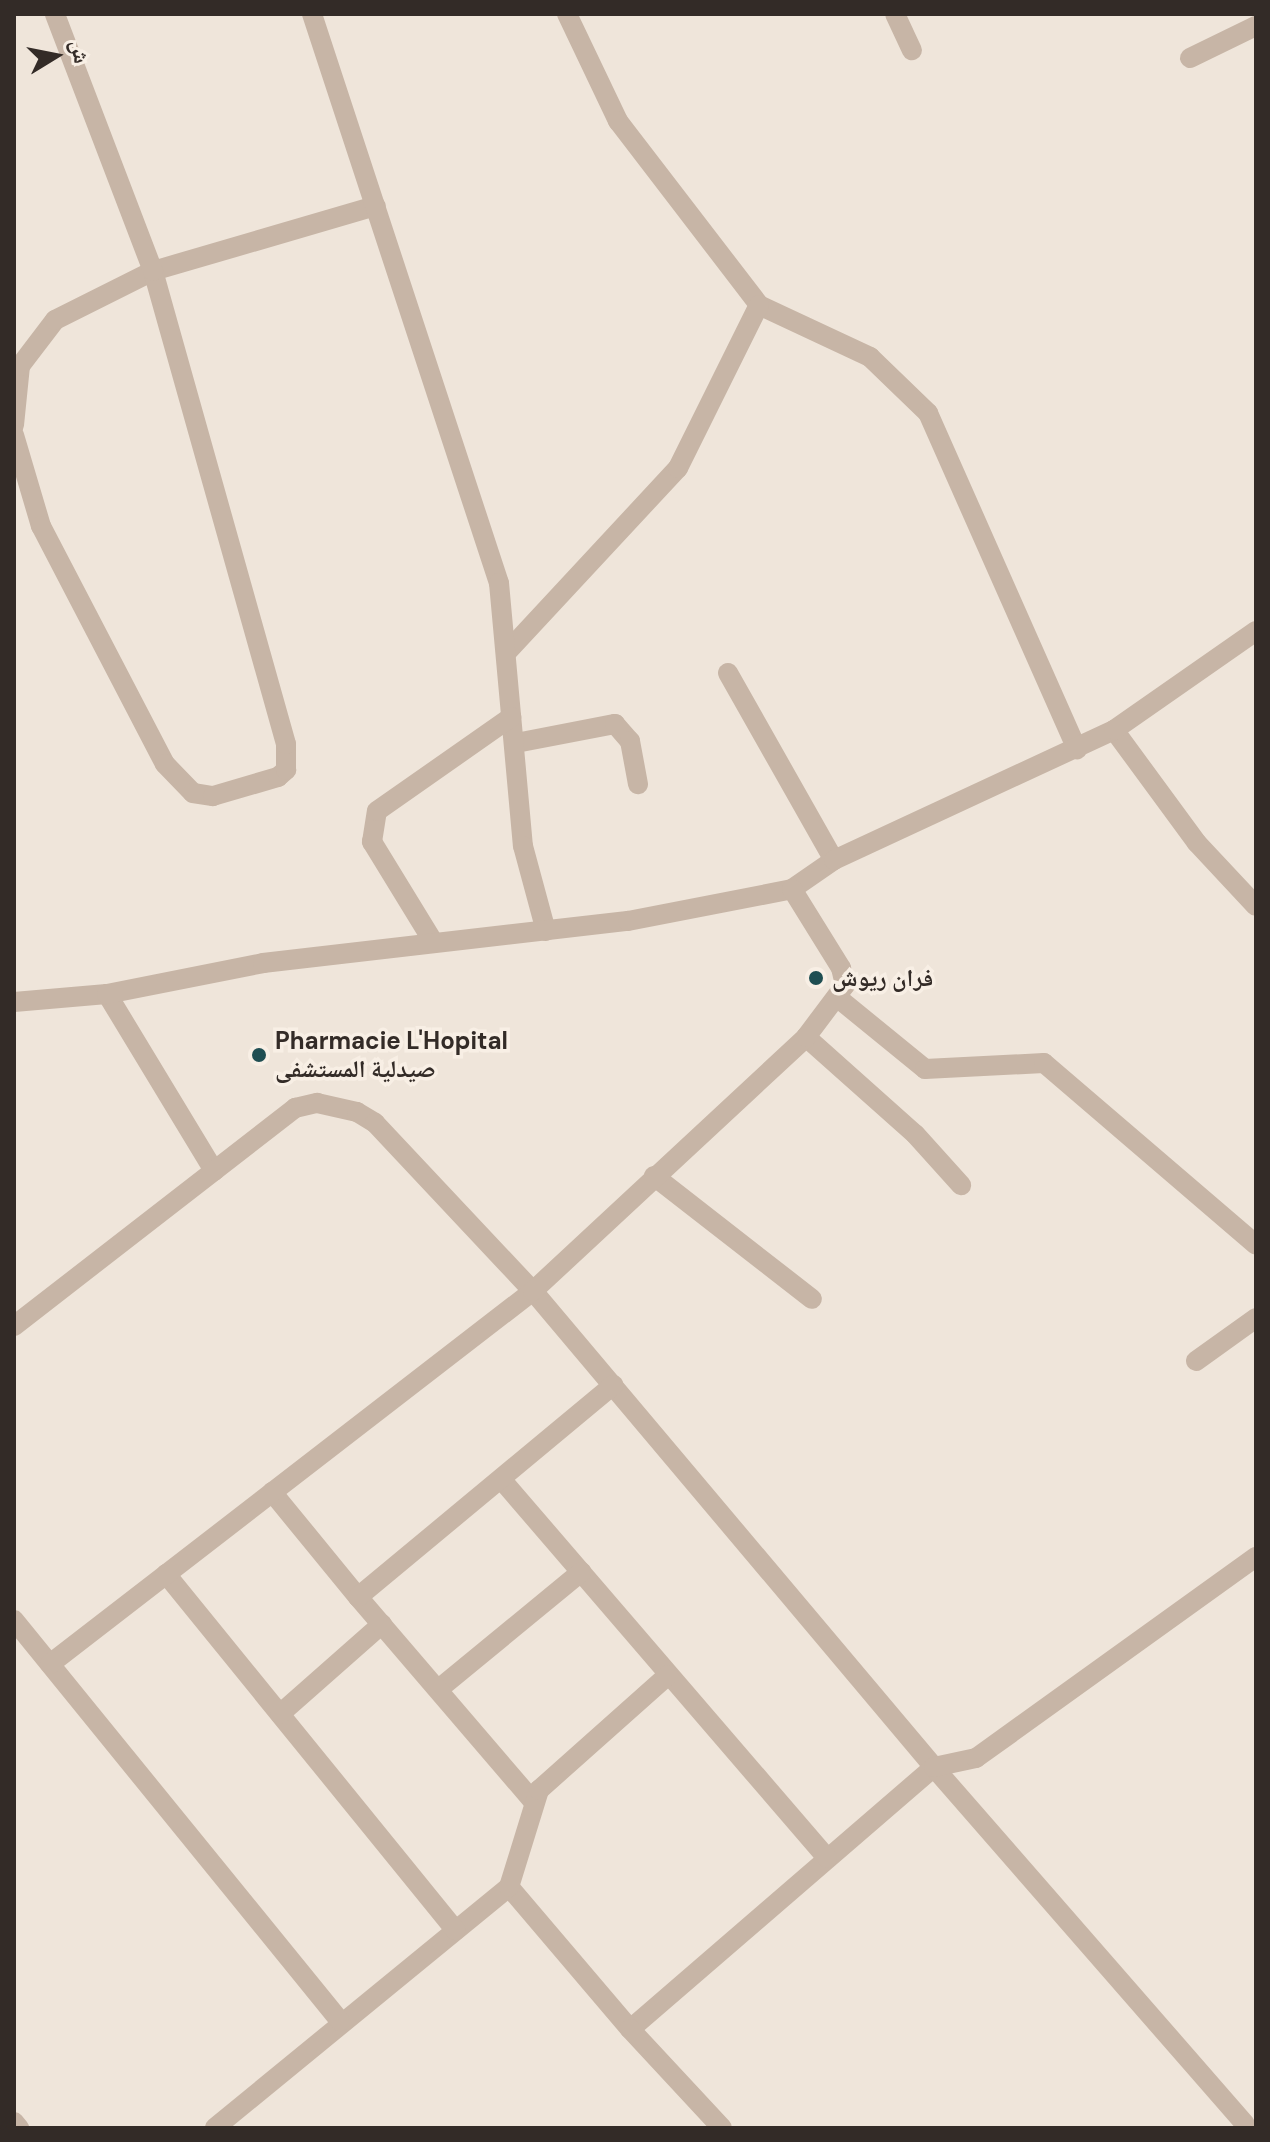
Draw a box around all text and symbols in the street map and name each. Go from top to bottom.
north arrow [16,16,96,96]
text: ش [64,38,96,66]
place label: فران ريوش [832,964,933,992]
marker: فران ريوش [807,969,825,987]
place label: Pharmacie L'Hopital صيدلية المستشفى [275,1027,508,1083]
marker: Pharmacie L'Hopital صيدلية المستشفى [250,1046,268,1064]

